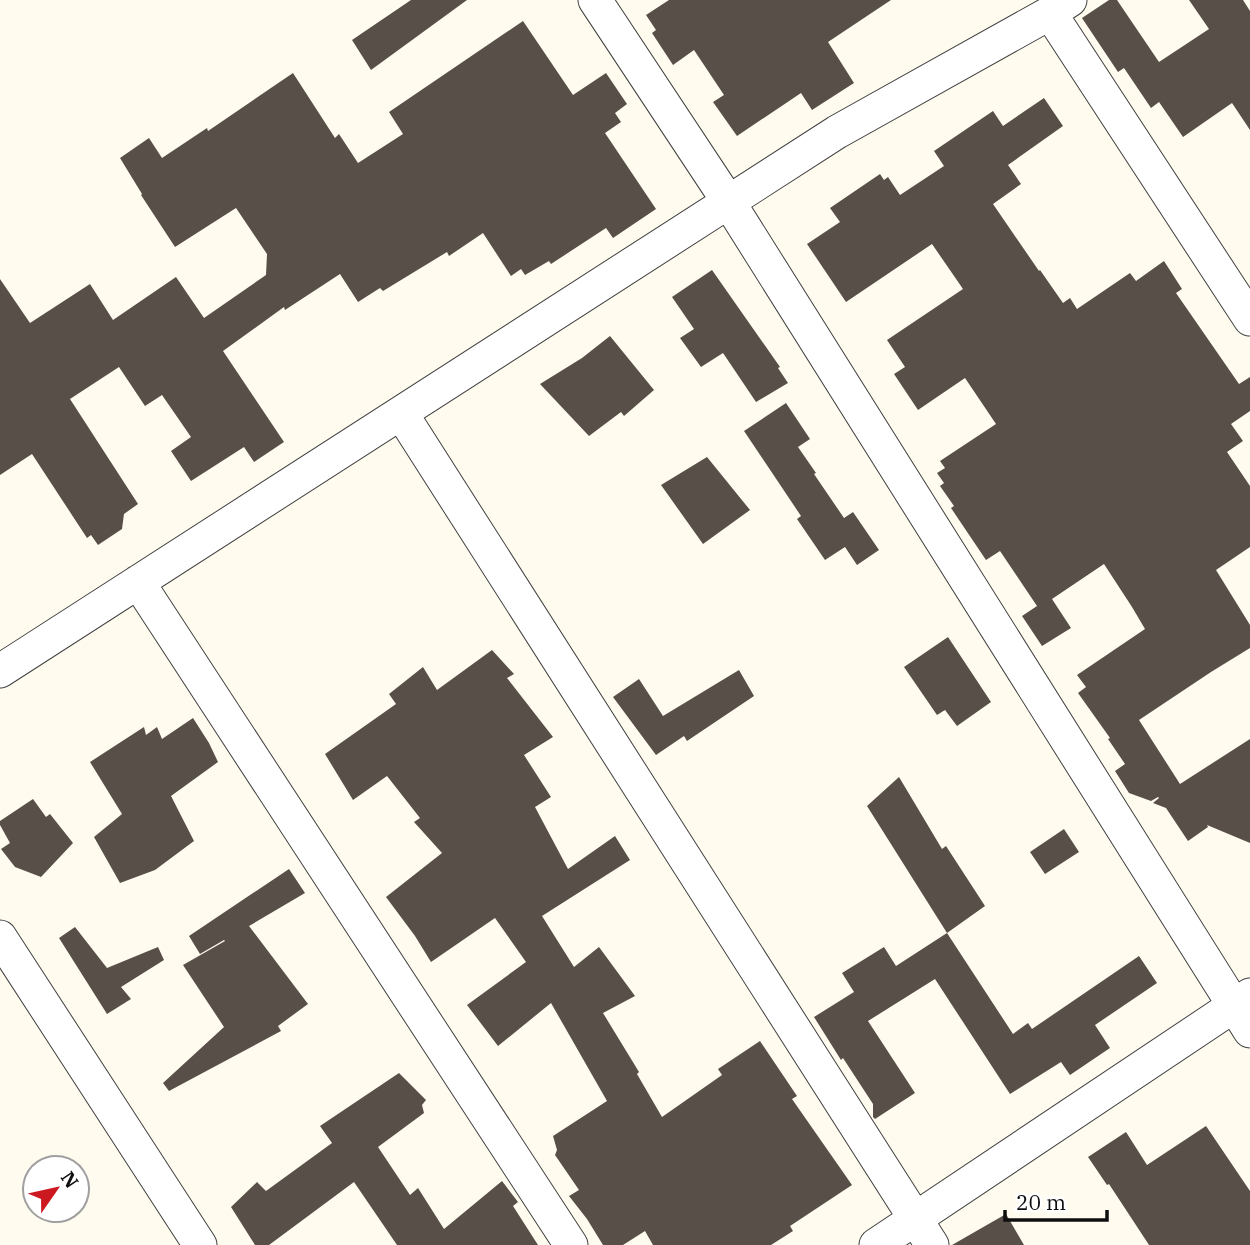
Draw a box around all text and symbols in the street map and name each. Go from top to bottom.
north arrow [21,1154,91,1224]
text: N [56,1167,84,1192]
scale bar [1005,1178,1106,1222]
text: 20 m [1016,1188,1066,1216]

